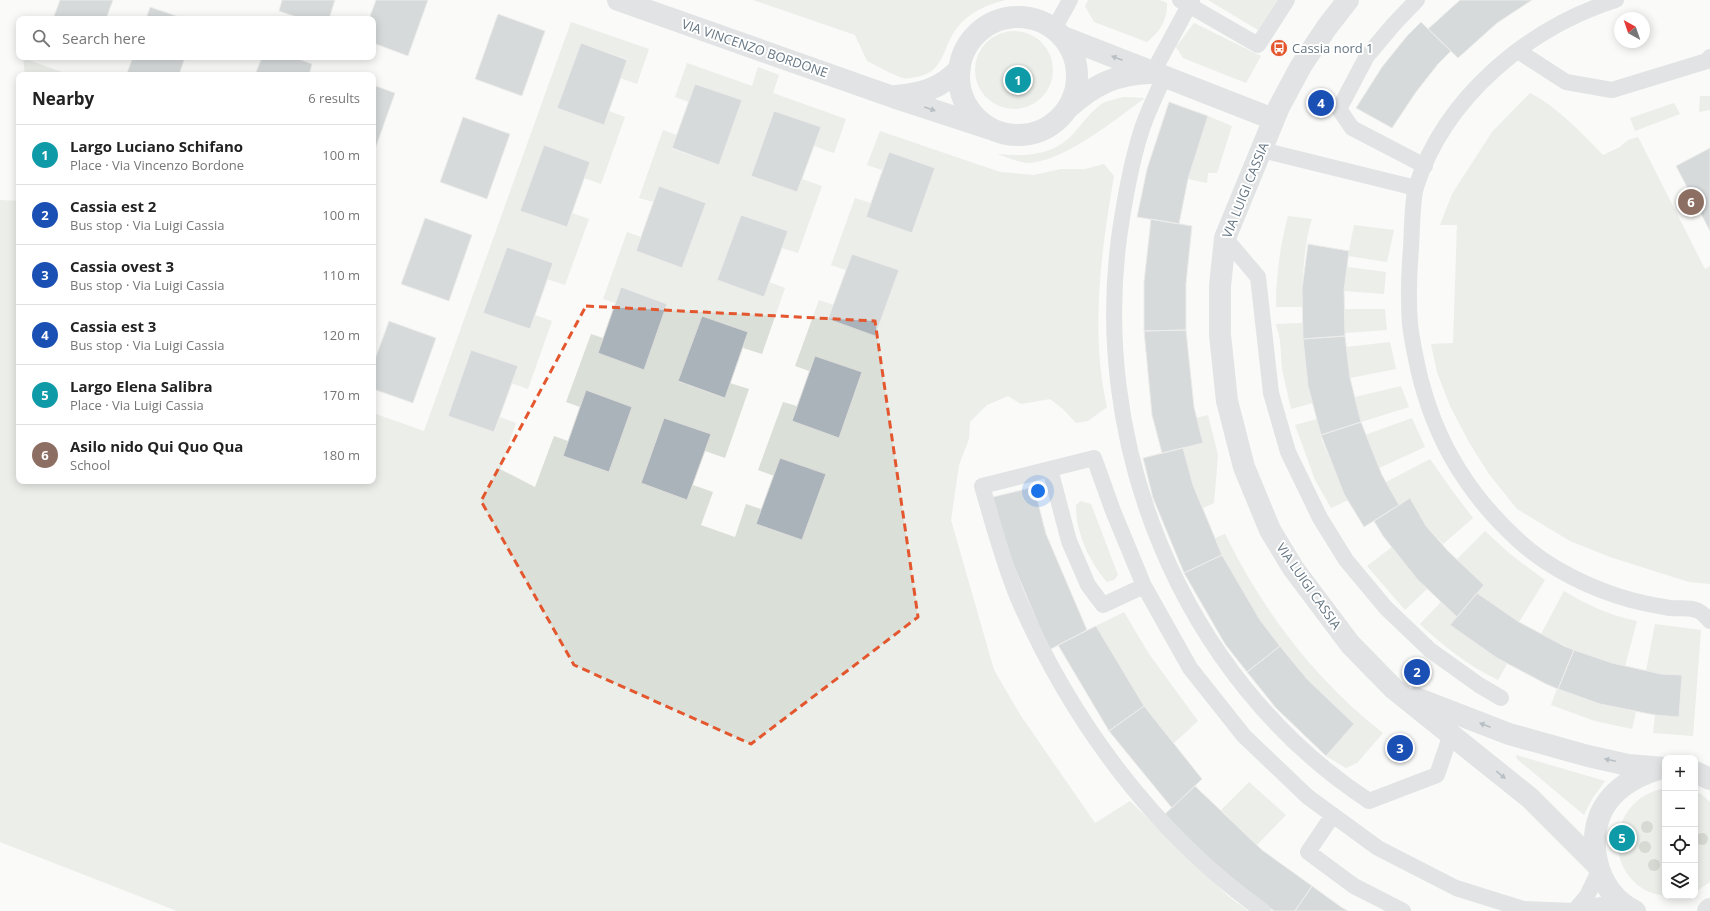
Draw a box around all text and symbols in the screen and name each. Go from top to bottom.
north arrow [1614,12,1650,48]
street label: VIA VINCENZO BORDONE [680,15,830,81]
search box [16,16,376,60]
icon: search [30,27,52,49]
text: Search here [62,28,146,48]
bus stop icon: Cassia nord 1 [1269,38,1289,58]
place label: Cassia nord 1 [1292,39,1374,57]
one-way arrow [1110,55,1122,61]
pin: 1 [1005,65,1031,95]
text: Nearby [32,87,94,110]
pin: 4 [1308,88,1334,118]
text: 6 results [308,89,360,107]
one-way arrow [925,107,937,113]
text: Largo Luciano Schifano [70,136,243,156]
street label: VIA LUIGI CASSIA [1218,139,1273,241]
text: 1 [41,146,49,164]
text: 100 m [322,146,360,164]
text: Place · Via Vincenzo Bordone [70,156,244,174]
pin: 6 [1678,187,1704,217]
text: Cassia est 2 [70,196,156,216]
text: 2 [41,206,49,224]
text: 100 m [322,206,360,224]
text: Bus stop · Via Luigi Cassia [70,216,224,234]
text: Cassia ovest 3 [70,256,174,276]
text: 3 [41,266,49,284]
text: 110 m [322,266,360,284]
text: Bus stop · Via Luigi Cassia [70,276,224,294]
text: Cassia est 3 [70,316,156,336]
text: 4 [41,326,49,344]
text: 120 m [322,326,360,344]
text: Bus stop · Via Luigi Cassia [70,336,224,354]
text: Largo Elena Salibra [70,376,213,396]
text: 5 [41,386,49,404]
text: 170 m [322,386,360,404]
text: Place · Via Luigi Cassia [70,396,204,414]
text: Asilo nido Qui Quo Qua [70,436,243,456]
text: 6 [41,446,49,464]
text: 180 m [322,446,360,464]
text: School [70,456,110,474]
your location [1028,481,1048,501]
street label: VIA LUIGI CASSIA [1272,539,1346,634]
pin: 2 [1404,657,1430,687]
one-way arrow [1479,721,1491,727]
pin: 3 [1387,733,1413,763]
map controls [1662,755,1698,899]
button: + [1662,755,1698,791]
one-way arrow [1604,757,1616,763]
one-way arrow [1496,770,1507,779]
button: − [1662,791,1698,827]
pin: 5 [1609,823,1635,853]
button: locate [1662,827,1698,863]
button: layers [1662,863,1698,899]

